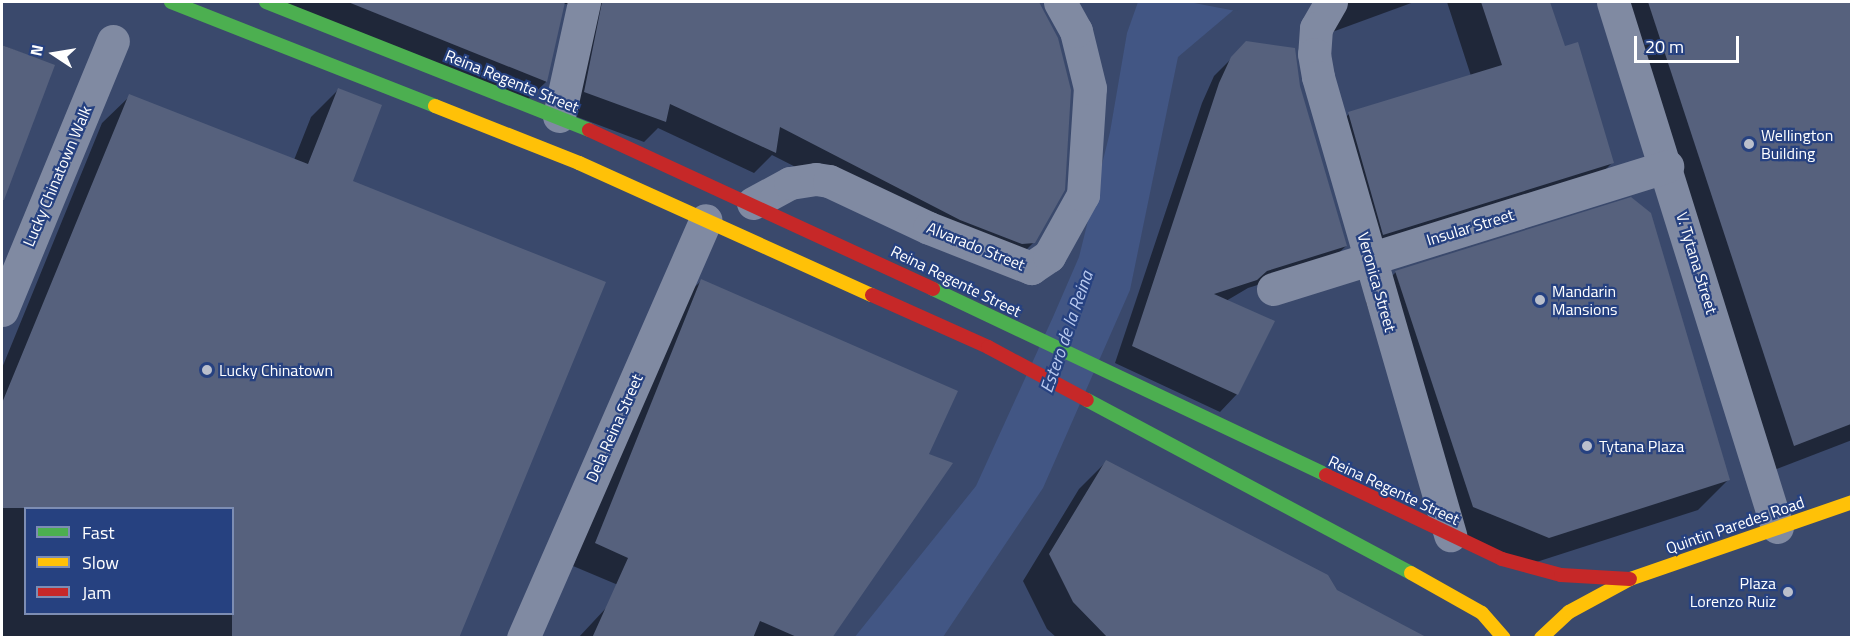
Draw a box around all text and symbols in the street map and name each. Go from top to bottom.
north arrow [24,24,84,84]
scale bar [1637,24,1742,62]
text: 20 m [1645,33,1684,60]
text: N [24,42,49,58]
street label: Reina Regente Street [442,45,582,117]
street label: Lucky Chinatown Walk [19,103,95,249]
place label: Wellington Building [1761,125,1833,163]
marker: Wellington Building [1742,137,1756,151]
street label: Insular Street [1424,205,1516,249]
street label: V. Tytana Street [1672,210,1722,316]
street label: Alvarado Street [924,218,1028,274]
street label: Veronica Street [1354,230,1400,334]
street label: Reina Regente Street [888,241,1024,321]
water label: Estero de la Reina [1036,268,1098,396]
place label: Mandarin Mansions [1552,281,1617,319]
marker: Mandarin Mansions [1533,293,1547,307]
place label: Lucky Chinatown [219,360,333,380]
marker: Lucky Chinatown [200,363,214,377]
street label: Dela Reina Street [582,371,646,485]
place label: Tytana Plaza [1599,436,1684,456]
marker: Tytana Plaza [1580,439,1594,453]
street label: Reina Regente Street [1325,451,1463,529]
street label: Quintin Paredes Road [1663,492,1807,558]
legend [24,507,234,615]
text: Fast [82,519,115,546]
text: Slow [82,549,119,576]
place label: Plaza Lorenzo Ruiz [1690,573,1776,611]
text: Jam [82,579,111,606]
marker: Plaza Lorenzo Ruiz [1781,585,1795,599]

